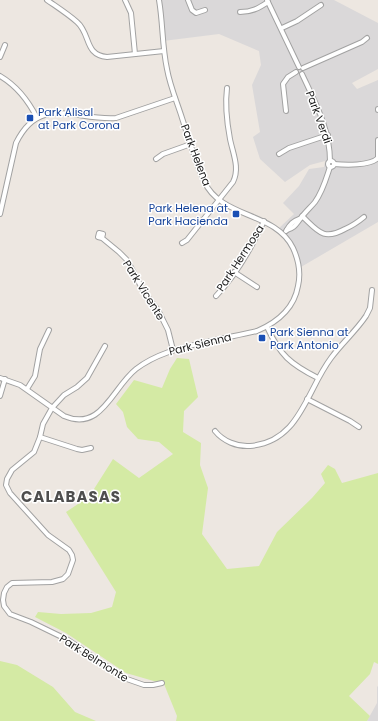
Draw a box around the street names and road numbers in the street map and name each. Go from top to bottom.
street label: Park Verdi [302,88,336,146]
street label: Park Helena [177,122,215,188]
street label: Park Hermosa [212,222,268,294]
street label: Park Vicente [119,257,169,323]
street label: Park Sienna [167,328,233,360]
street label: Park Belmonte [56,630,132,686]

